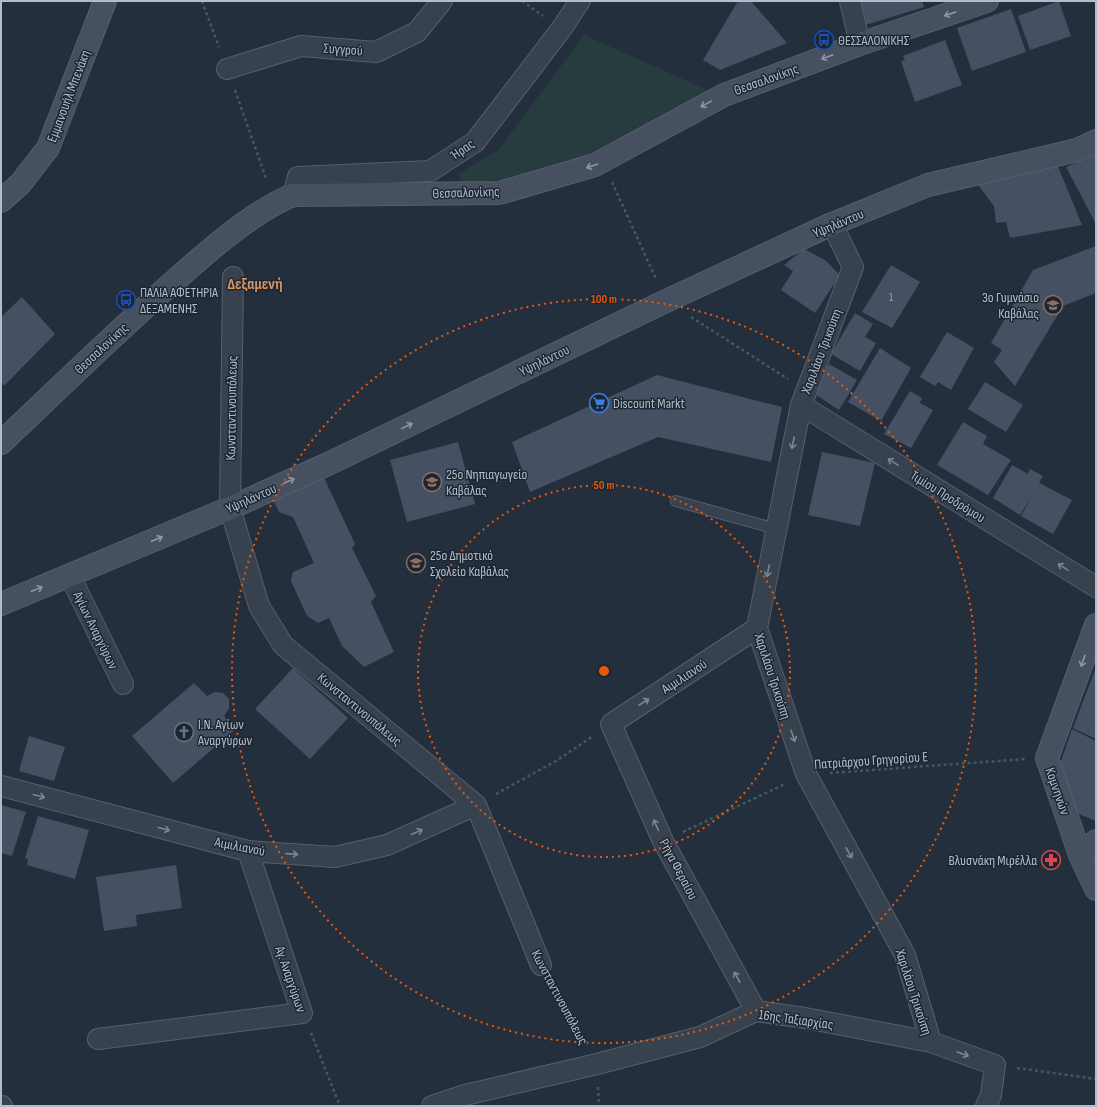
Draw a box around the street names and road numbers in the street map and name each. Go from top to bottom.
street label: Συγγρού [323,40,363,59]
street label: Εμμανουήλ Μπενάκη [43,48,94,145]
street label: Θεσσαλονίκης [732,60,801,99]
street label: Ήρας [446,135,477,164]
street label: Θεσσαλονίκης [432,183,500,202]
street label: Υψηλάντου [810,205,866,242]
street label: Χαριλάου Τρικούπη [797,306,845,397]
street label: Θεσσαλονίκης [71,319,132,378]
street label: Υψηλάντου [516,341,572,380]
street label: Κωνσταντινουπόλεως [222,355,241,461]
street label: Τιμίου Προδρόμου [907,467,988,526]
street label: Υψηλάντου [223,480,279,517]
street label: Αγίων Αναργύρων [69,588,122,672]
street label: Χαριλάου Τρικούπη [750,630,794,721]
street label: Αιμιλιανού [657,655,710,698]
street label: Κωνσταντινουπόλεως [314,669,405,750]
street label: Πατριάρχου Γρηγορίου Ε [814,748,929,773]
street label: Κομνηνών [1042,765,1074,817]
street label: Αιμιλιανού [212,833,267,860]
street label: Ρήγα Φεραίου [655,836,702,903]
street label: Αγ. Αναργύρων [271,943,310,1015]
street label: Χαριλάου Τρικούπη [891,946,935,1037]
street label: Κωνσταντινουπόλεως [527,947,592,1048]
street label: 16ης Ταξιαρχίας [757,1006,834,1033]

